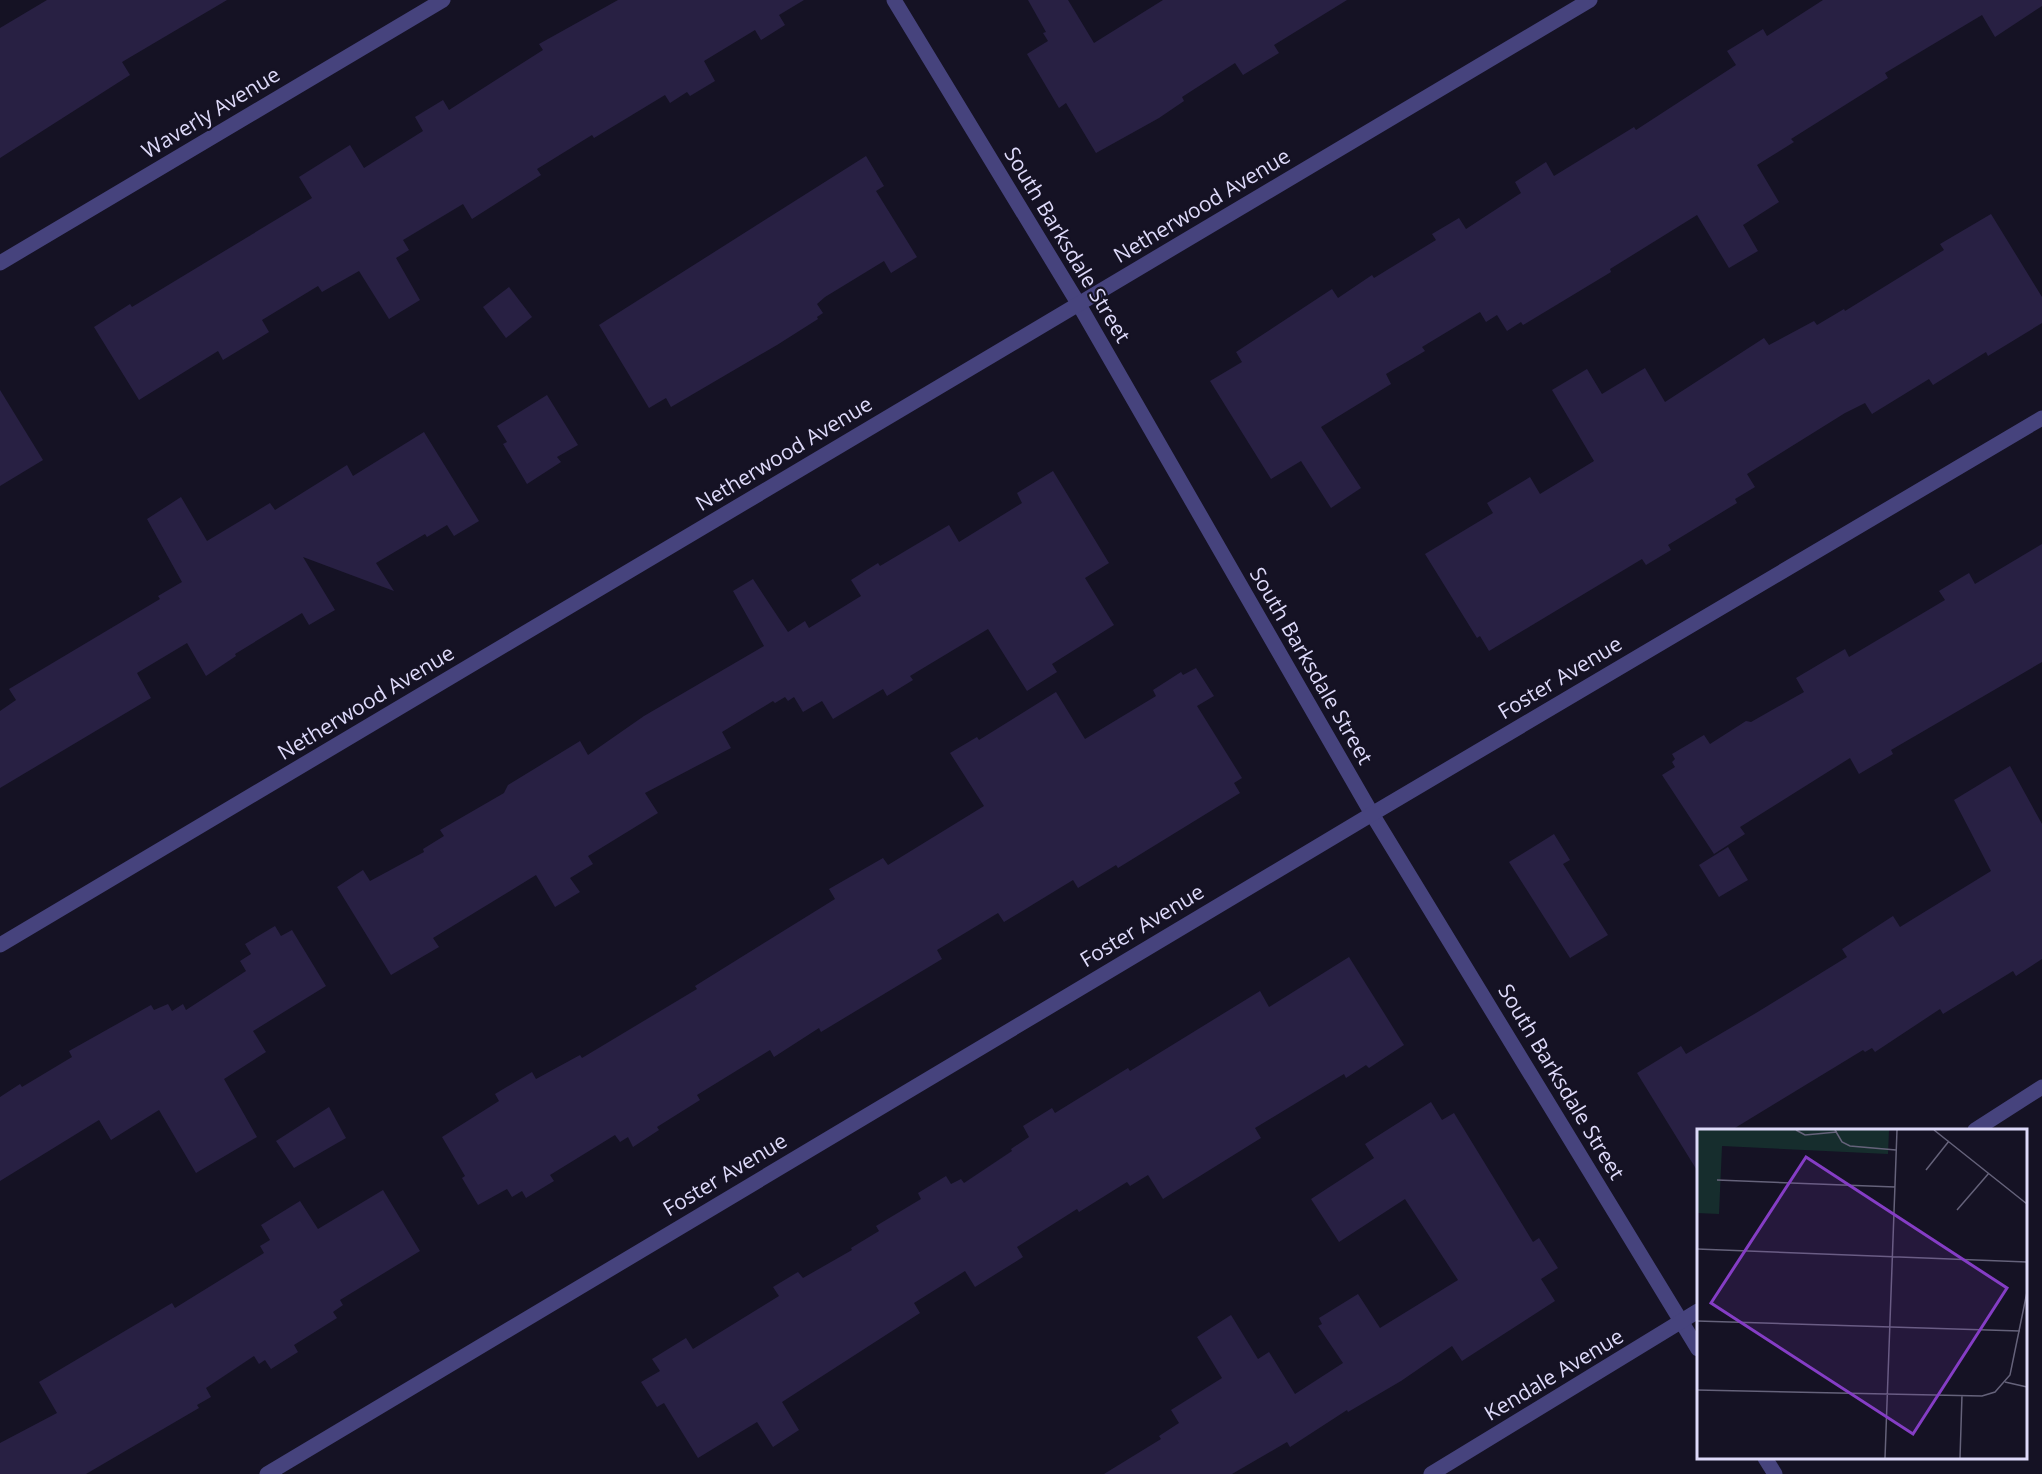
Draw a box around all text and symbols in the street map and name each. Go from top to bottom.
street label: Waverly Avenue [136,60,285,164]
street label: Netherwood Avenue [1108,141,1295,269]
street label: South Barksdale Street [998,142,1137,347]
street label: Netherwood Avenue [690,389,877,517]
street label: South Barksdale Street [1244,562,1380,769]
street label: Foster Avenue [1492,629,1627,725]
street label: Netherwood Avenue [272,638,459,766]
street label: Foster Avenue [1074,877,1209,973]
street label: South Barksdale Street [1492,979,1631,1184]
street label: Foster Avenue [657,1126,792,1222]
inset map [1697,1129,2027,1459]
street label: Kendale Avenue [1479,1322,1628,1427]

